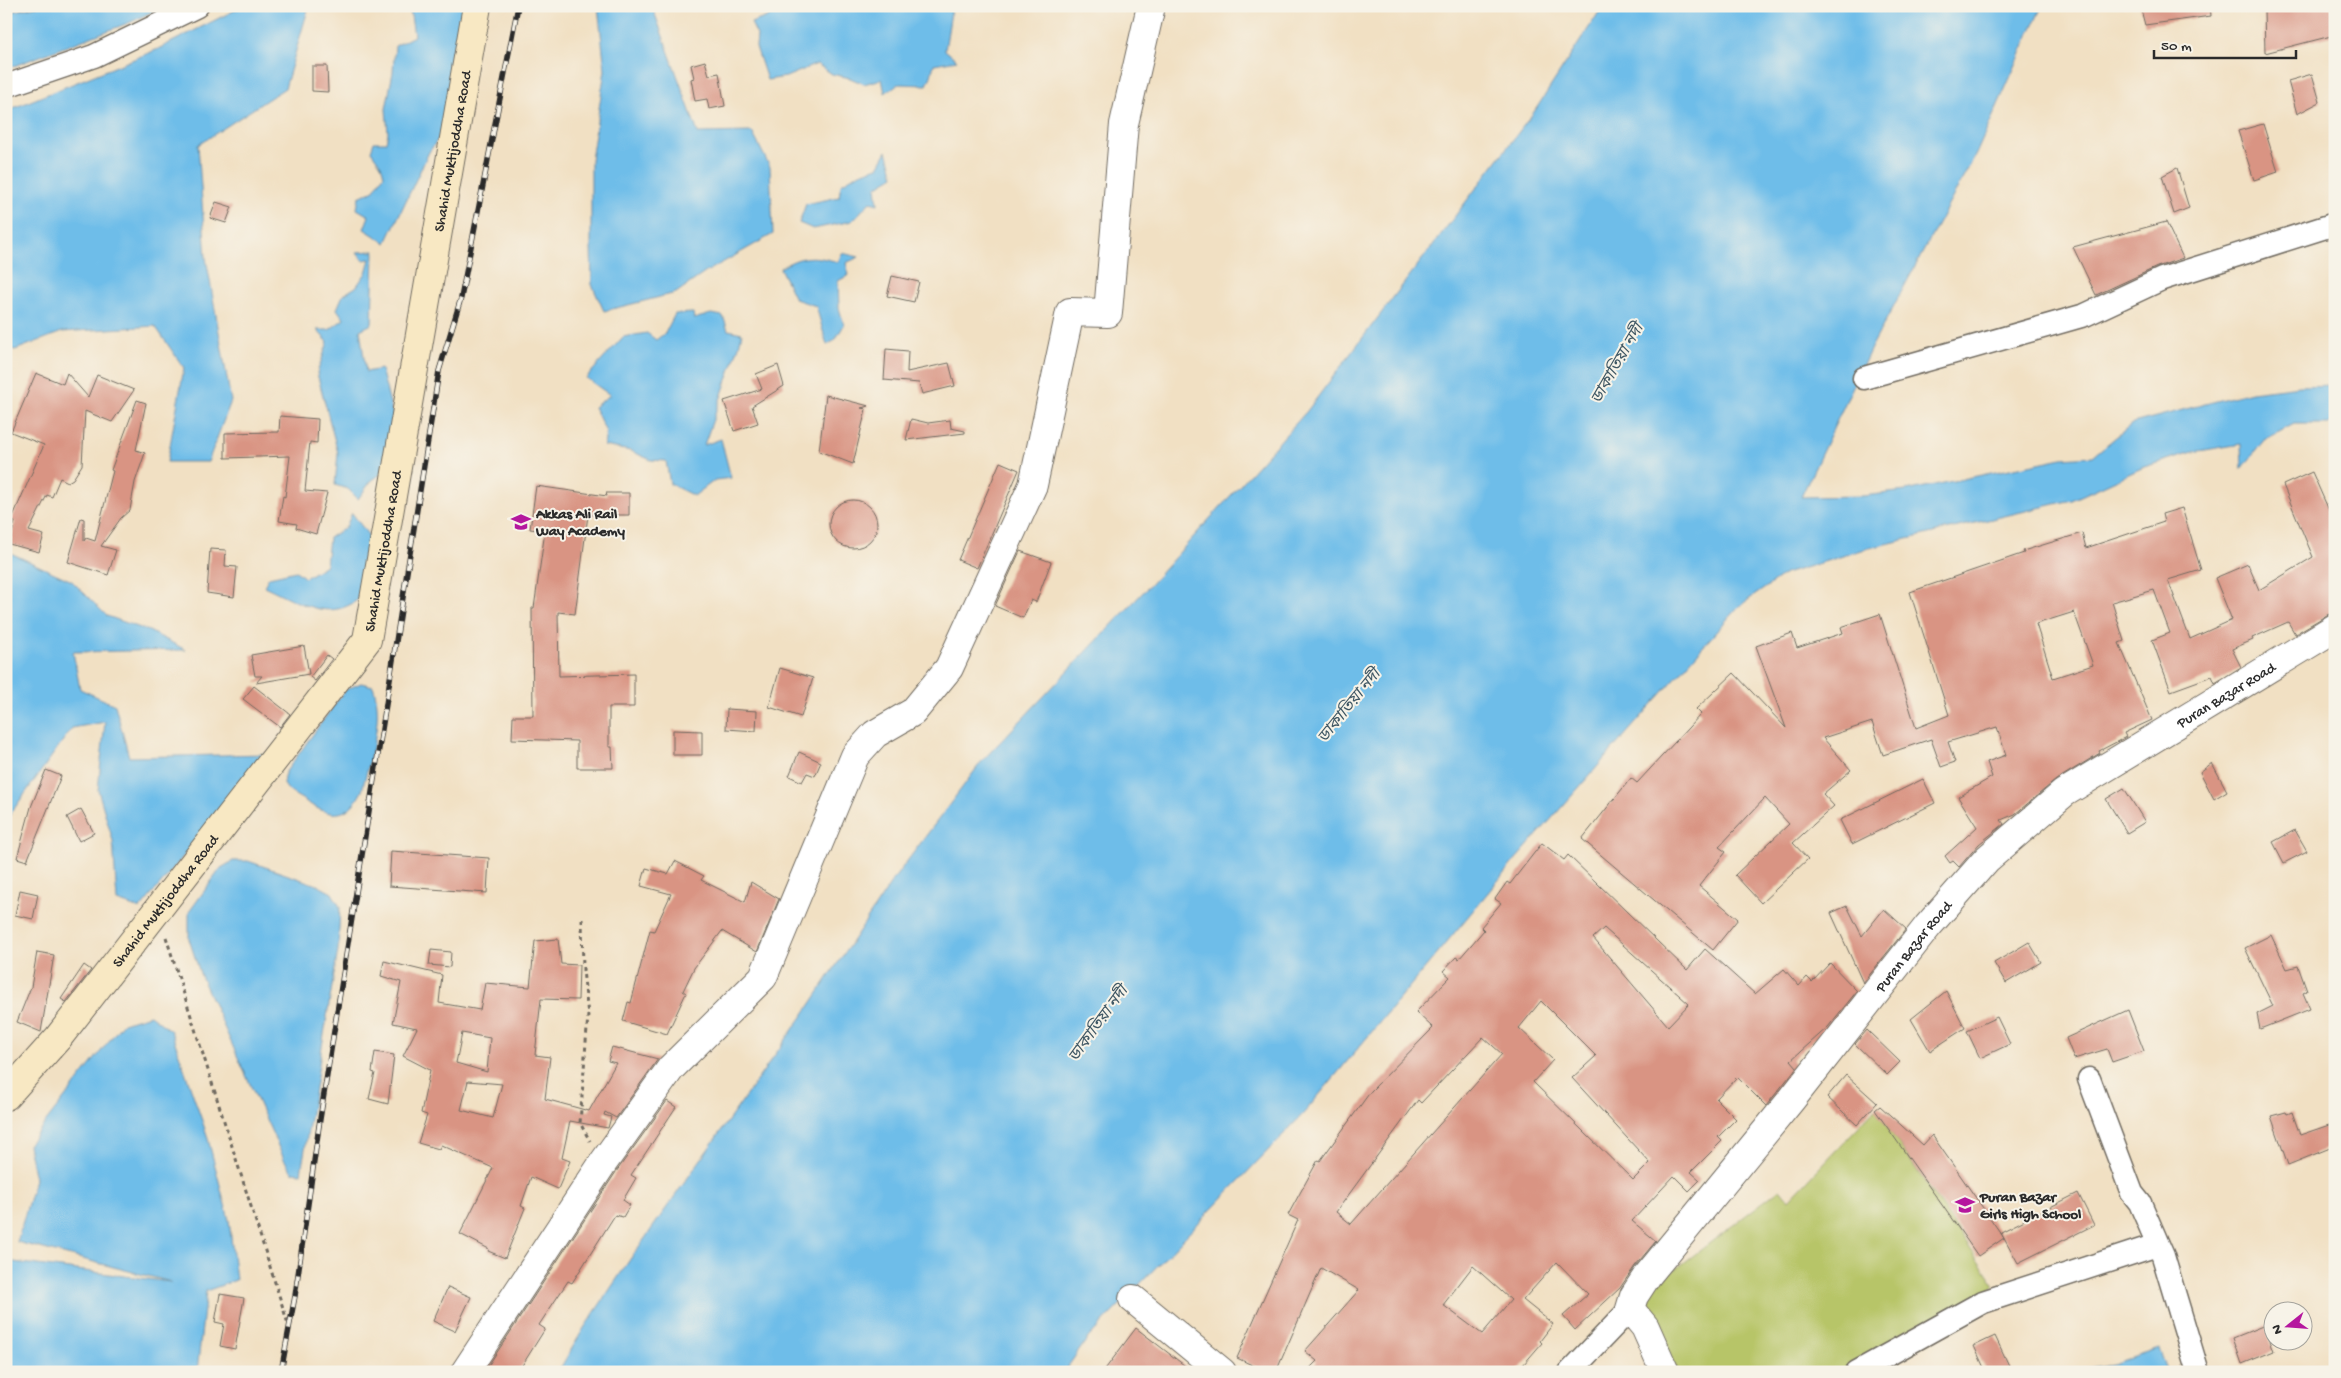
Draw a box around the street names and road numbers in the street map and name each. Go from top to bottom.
street label: Shahid Muktijoddha Road [431,68,477,233]
street label: Shahid Muktijoddha Road [362,468,407,633]
street label: Puran Bazar Road [2173,659,2280,734]
street label: Shahid Muktijoddha Road [109,831,224,972]
street label: Puran Bazar Road [1872,897,1958,997]

